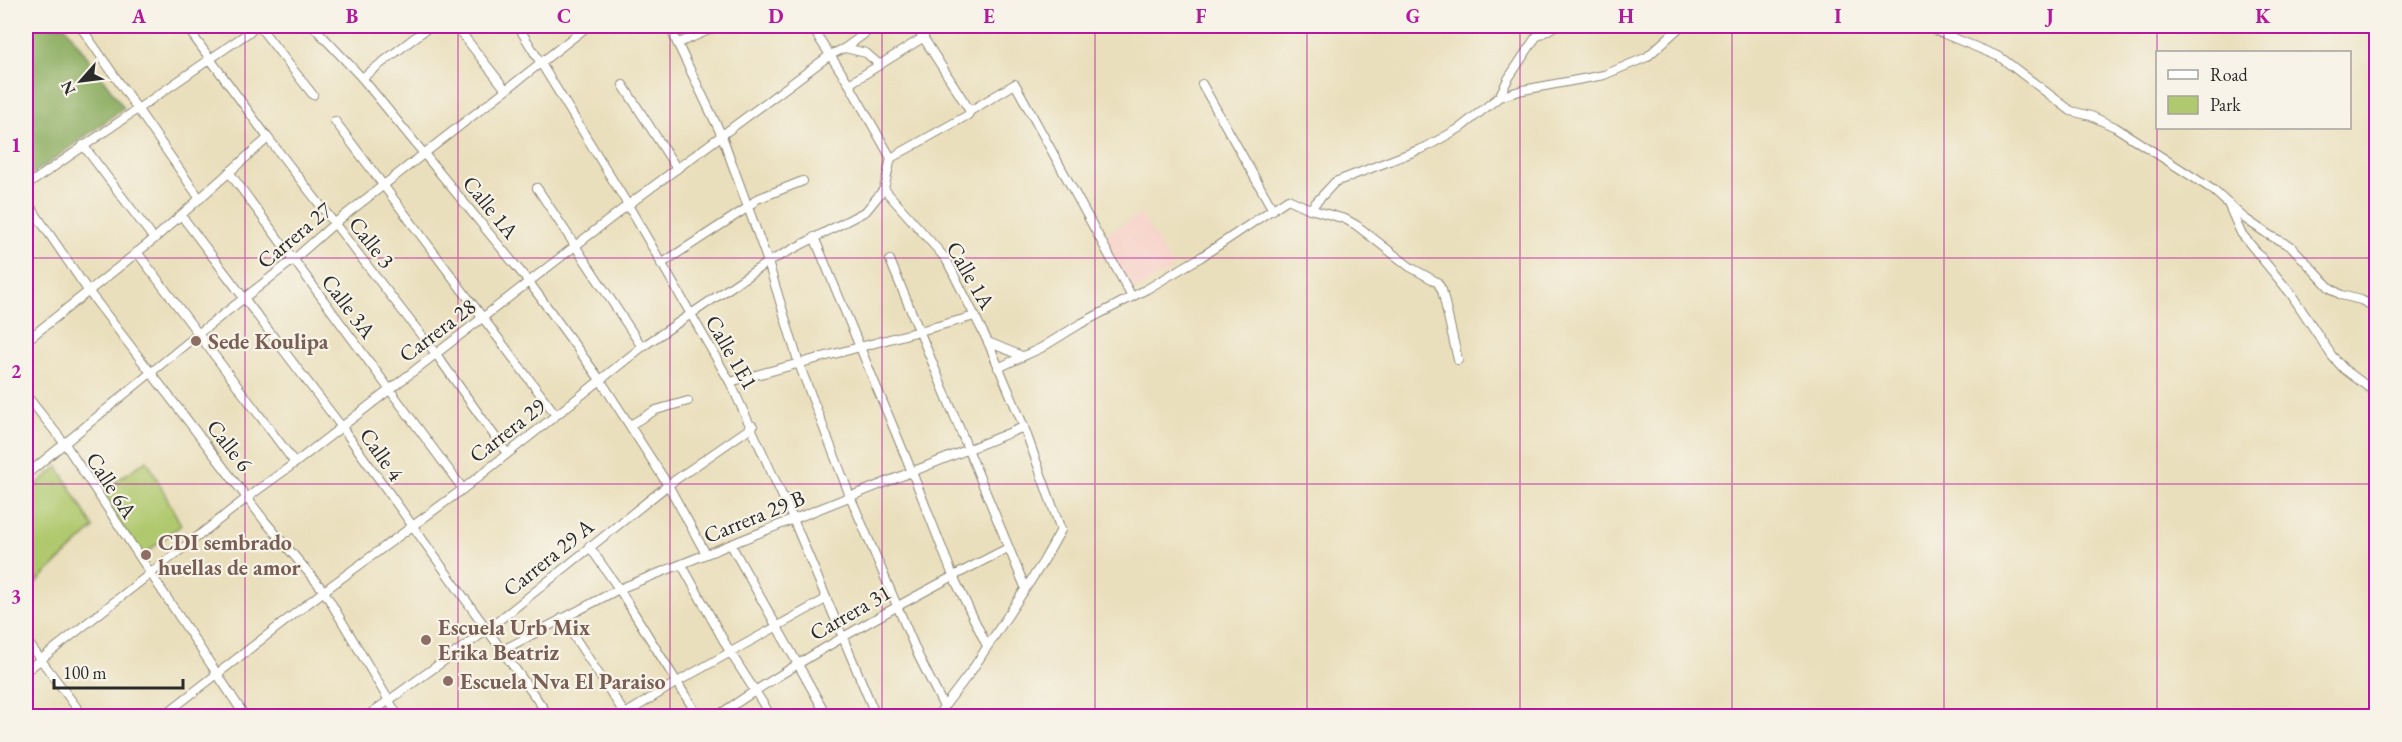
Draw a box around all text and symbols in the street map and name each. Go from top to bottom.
text: A [131,3,147,29]
text: B [346,3,358,29]
text: C [557,3,571,29]
text: D [768,3,784,29]
text: E [983,3,995,29]
text: F [1196,3,1207,29]
text: G [1406,3,1420,29]
text: H [1618,3,1634,29]
text: I [1834,3,1842,29]
text: J [2044,3,2054,29]
text: K [2255,3,2271,29]
north arrow [51,51,111,111]
legend [2156,51,2351,129]
text: Road [2210,63,2249,86]
text: N [56,77,81,98]
text: Park [2210,93,2241,116]
text: 1 [11,132,21,158]
street label: Calle 1A [456,170,526,246]
street label: Carrera 27 [251,195,338,275]
street label: Calle 3 [342,210,401,274]
street label: Calle 1A [940,236,1002,315]
street label: Calle 3A [315,268,383,345]
street label: Carrera 28 [393,292,482,369]
street label: Calle 1E1 [699,310,764,395]
place label: Sede Koulipa [208,327,329,356]
marker: Sede Koulipa [189,334,203,348]
text: 2 [11,358,22,384]
street label: Carrera 29 [463,391,552,469]
street label: Calle 6 [200,413,259,478]
street label: Calle 4 [353,422,410,487]
street label: Calle 6A [79,446,144,525]
street label: Carrera 29 B [699,483,809,550]
street label: Carrera 29 A [497,511,600,603]
place label: CDI sembrado huellas de amor [158,528,302,582]
marker: CDI sembrado huellas de amor [139,548,153,562]
street label: Carrera 31 [804,578,896,647]
text: 3 [11,583,21,609]
place label: Escuela Urb Mix Erika Beatriz [438,613,590,667]
marker: Escuela Urb Mix Erika Beatriz [419,633,433,647]
scale bar [54,652,183,690]
text: 100 m [63,661,107,684]
place label: Escuela Nva El Paraiso [460,667,666,696]
marker: Escuela Nva El Paraiso [441,674,455,688]

